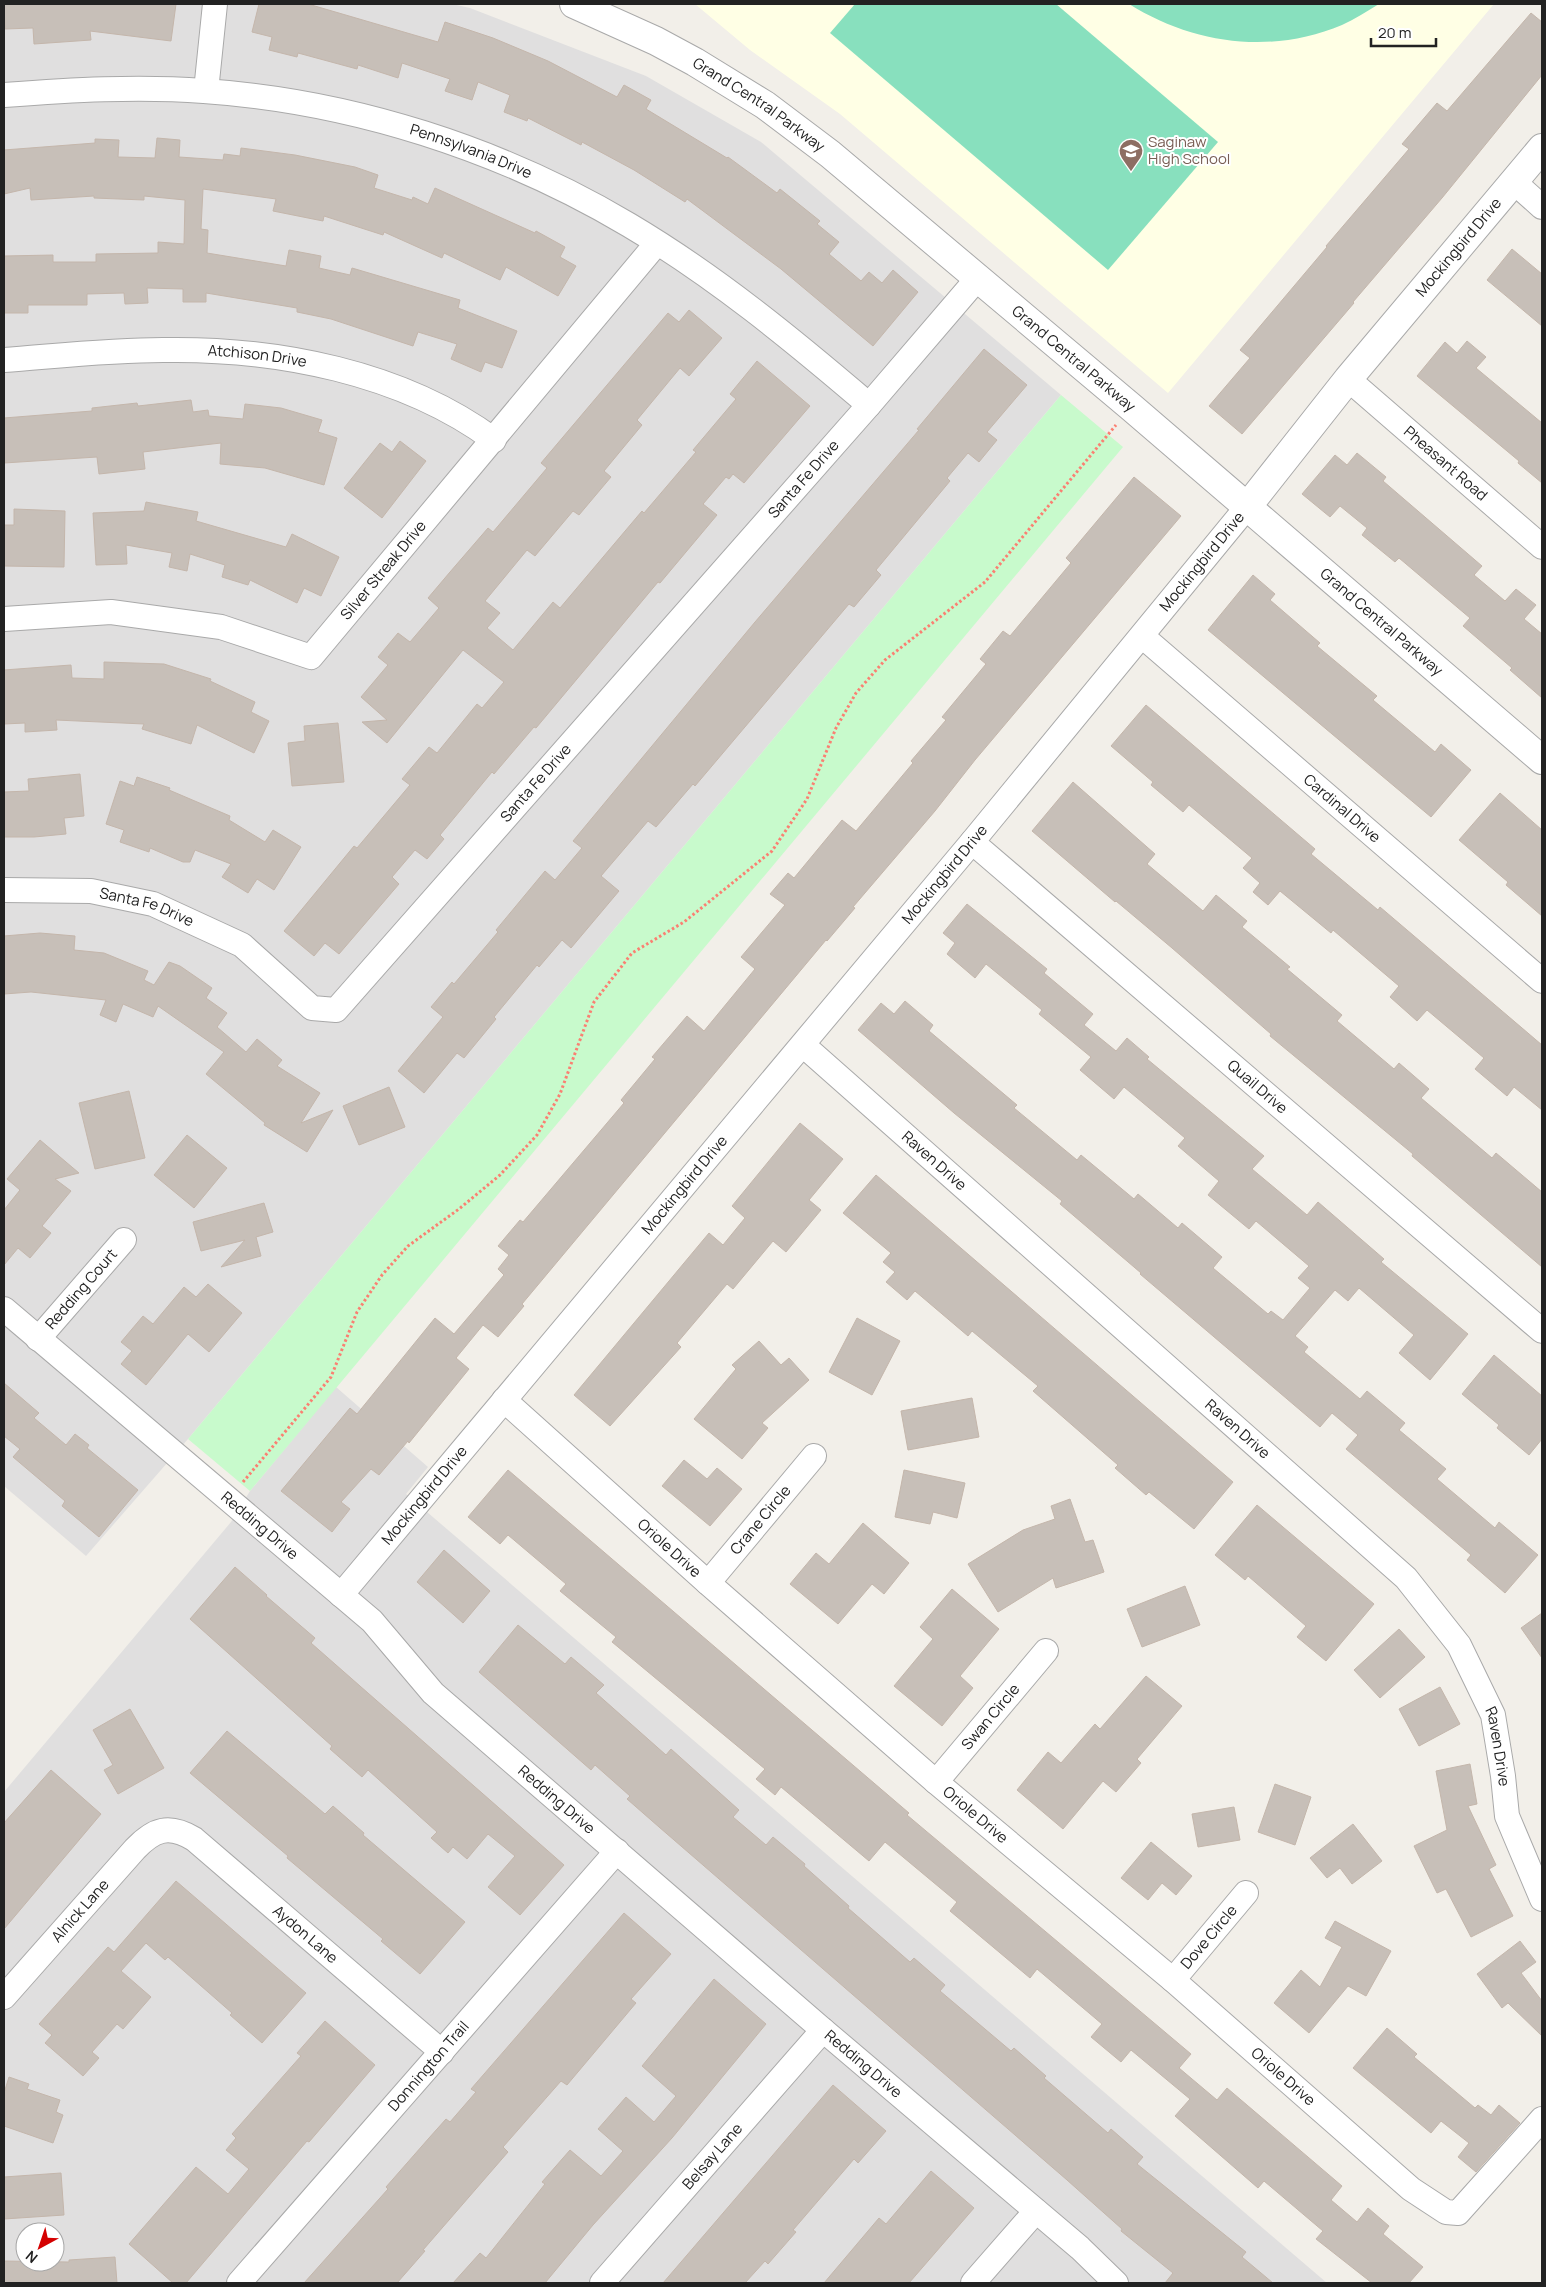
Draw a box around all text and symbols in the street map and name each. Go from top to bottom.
scale bar [1371,15,1436,47]
text: 20 m [1378,22,1411,43]
street label: Grand Central Parkway [689,52,830,157]
street label: Pennsylvania Drive [408,119,536,183]
place label: Saginaw High School [1148,131,1230,169]
school or university icon: Saginaw High School [1118,138,1144,172]
street label: Mockingbird Drive [1411,193,1506,301]
street label: Grand Central Parkway [1008,300,1140,417]
street label: Atchison Drive [207,340,309,372]
street label: Pheasant Road [1399,421,1492,505]
street label: Santa Fe Drive [763,435,844,523]
street label: Mockingbird Drive [1154,507,1249,616]
street label: Silver Streak Drive [335,516,431,624]
street label: Grand Central Parkway [1316,563,1448,680]
street label: Santa Fe Drive [495,739,576,827]
street label: Cardinal Drive [1299,769,1385,847]
street label: Mockingbird Drive [897,820,992,928]
street label: Santa Fe Drive [98,882,197,931]
street label: Quail Drive [1223,1055,1293,1118]
street label: Raven Drive [897,1126,972,1195]
street label: Mockingbird Drive [637,1130,732,1239]
street label: Redding Court [40,1244,122,1334]
street label: Raven Drive [1201,1394,1275,1463]
street label: Mockingbird Drive [376,1441,472,1549]
street label: Crane Circle [725,1480,796,1559]
street label: Redding Drive [217,1486,303,1564]
street label: Oriole Drive [633,1514,706,1582]
street label: Swan Circle [956,1679,1024,1754]
street label: Raven Drive [1480,1703,1515,1788]
street label: Redding Drive [514,1760,600,1839]
street label: Oriole Drive [939,1781,1013,1848]
street label: Alnick Lane [46,1874,114,1947]
street label: Aydon Lane [268,1900,343,1968]
street label: Dove Circle [1176,1900,1242,1973]
street label: Donnington Trail [383,2016,473,2115]
street label: Redding Drive [820,2025,907,2103]
street label: Oriole Drive [1247,2042,1320,2110]
street label: Belsay Lane [677,2118,747,2194]
north arrow [15,2222,65,2272]
text: N [21,2247,41,2268]

